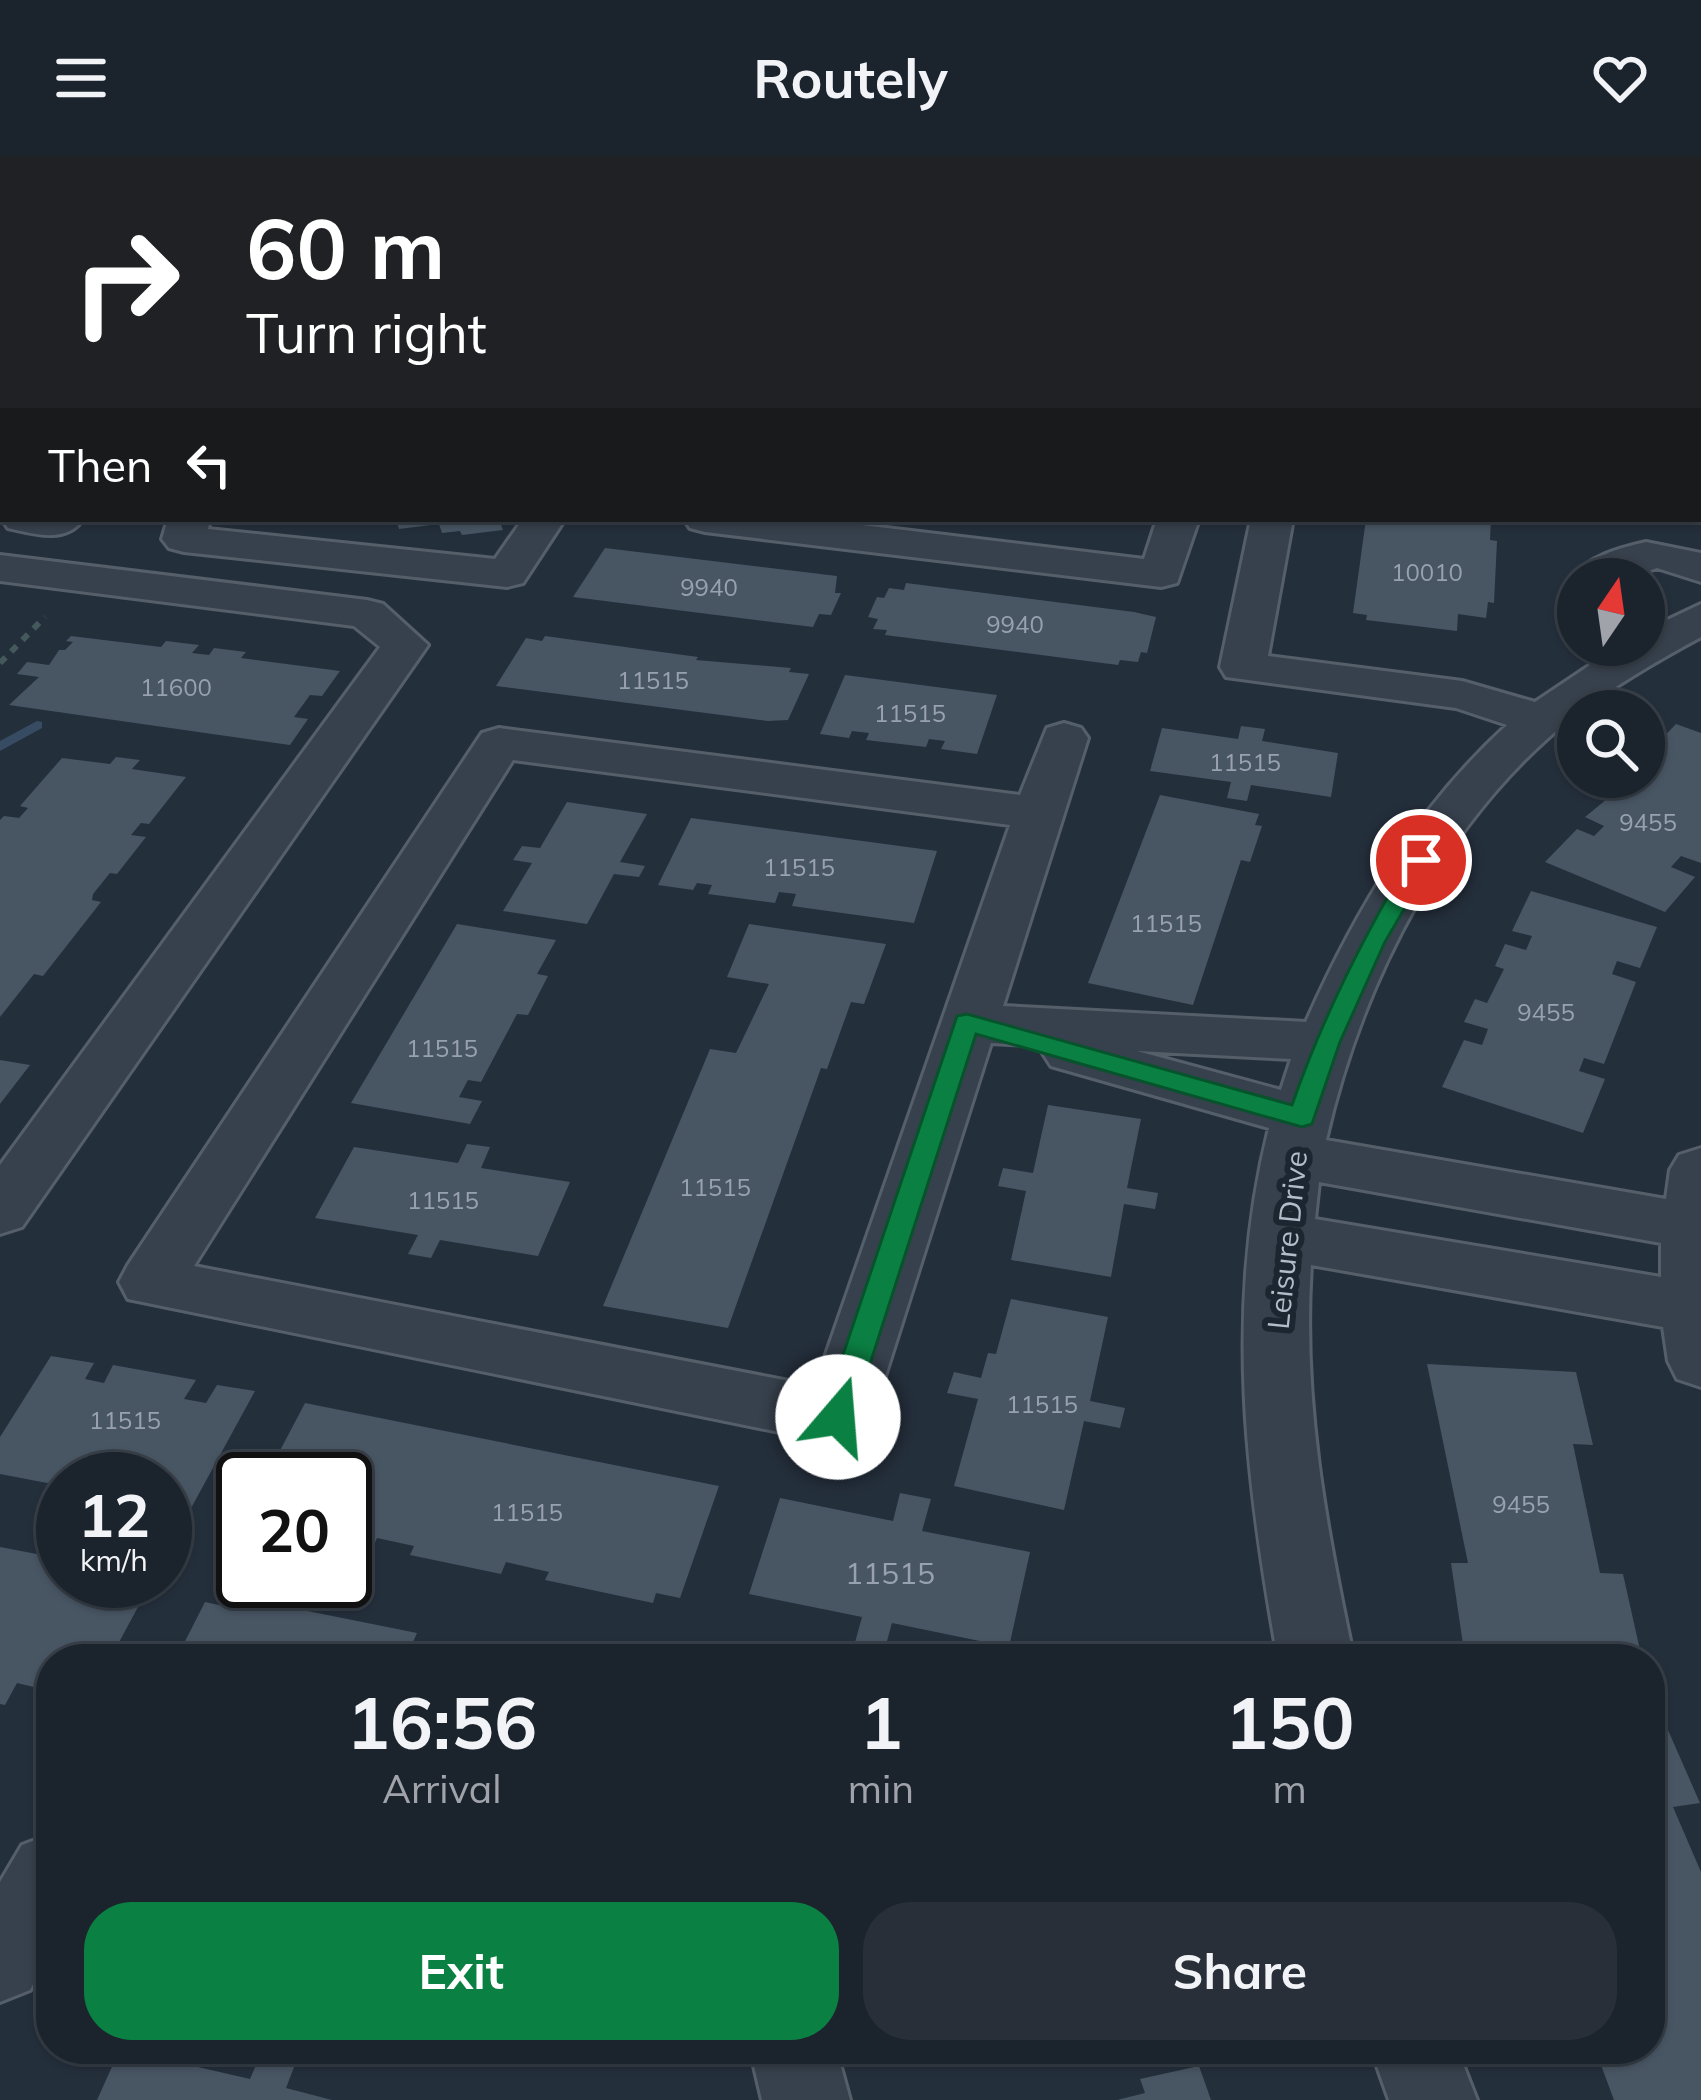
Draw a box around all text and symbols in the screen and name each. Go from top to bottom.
text: Routely [753,44,948,112]
icon: menu [48,45,114,111]
icon: heart [1587,45,1653,111]
text: 60 m [246,195,445,300]
icon: right [48,204,204,360]
text: Turn right [246,299,487,367]
icon: left [176,432,242,498]
text: Then [48,437,152,493]
house number: 10010 [1391,557,1463,587]
north arrow [1557,558,1665,666]
map controls [1557,558,1665,798]
house number: 9940 [680,572,738,602]
house number: 9940 [986,609,1044,639]
house number: 11515 [617,665,689,695]
house number: 11600 [140,672,212,702]
button: search [1557,690,1665,798]
house number: 11515 [874,698,946,728]
house number: 11515 [1209,747,1281,777]
house number: 9455 [1619,807,1677,837]
pin [1370,809,1472,911]
icon: arrive [1388,827,1454,893]
house number: 11515 [763,852,835,882]
house number: 11515 [1130,908,1202,938]
house number: 9455 [1517,997,1575,1027]
house number: 11515 [406,1033,478,1063]
street label: Leisure Drive [1259,1149,1315,1331]
house number: 11515 [679,1172,751,1202]
house number: 11515 [407,1185,479,1215]
position arrow [775,1354,901,1480]
house number: 11515 [1006,1389,1078,1419]
house number: 11515 [89,1405,161,1435]
speed limit sign: 20 [216,1452,372,1608]
text: 12 [78,1477,150,1552]
house number: 9455 [1492,1489,1550,1519]
house number: 11515 [491,1497,563,1527]
text: km/h [80,1541,148,1579]
house number: 11515 [845,1554,935,1592]
text: 16:56 [347,1677,537,1767]
text: 1 [859,1677,903,1767]
text: 150 [1225,1677,1354,1767]
text: Arrival [382,1764,502,1813]
text: min [848,1764,914,1813]
text: m [1272,1764,1307,1813]
button: Exit [84,1902,839,2040]
button: Share [863,1902,1617,2040]

